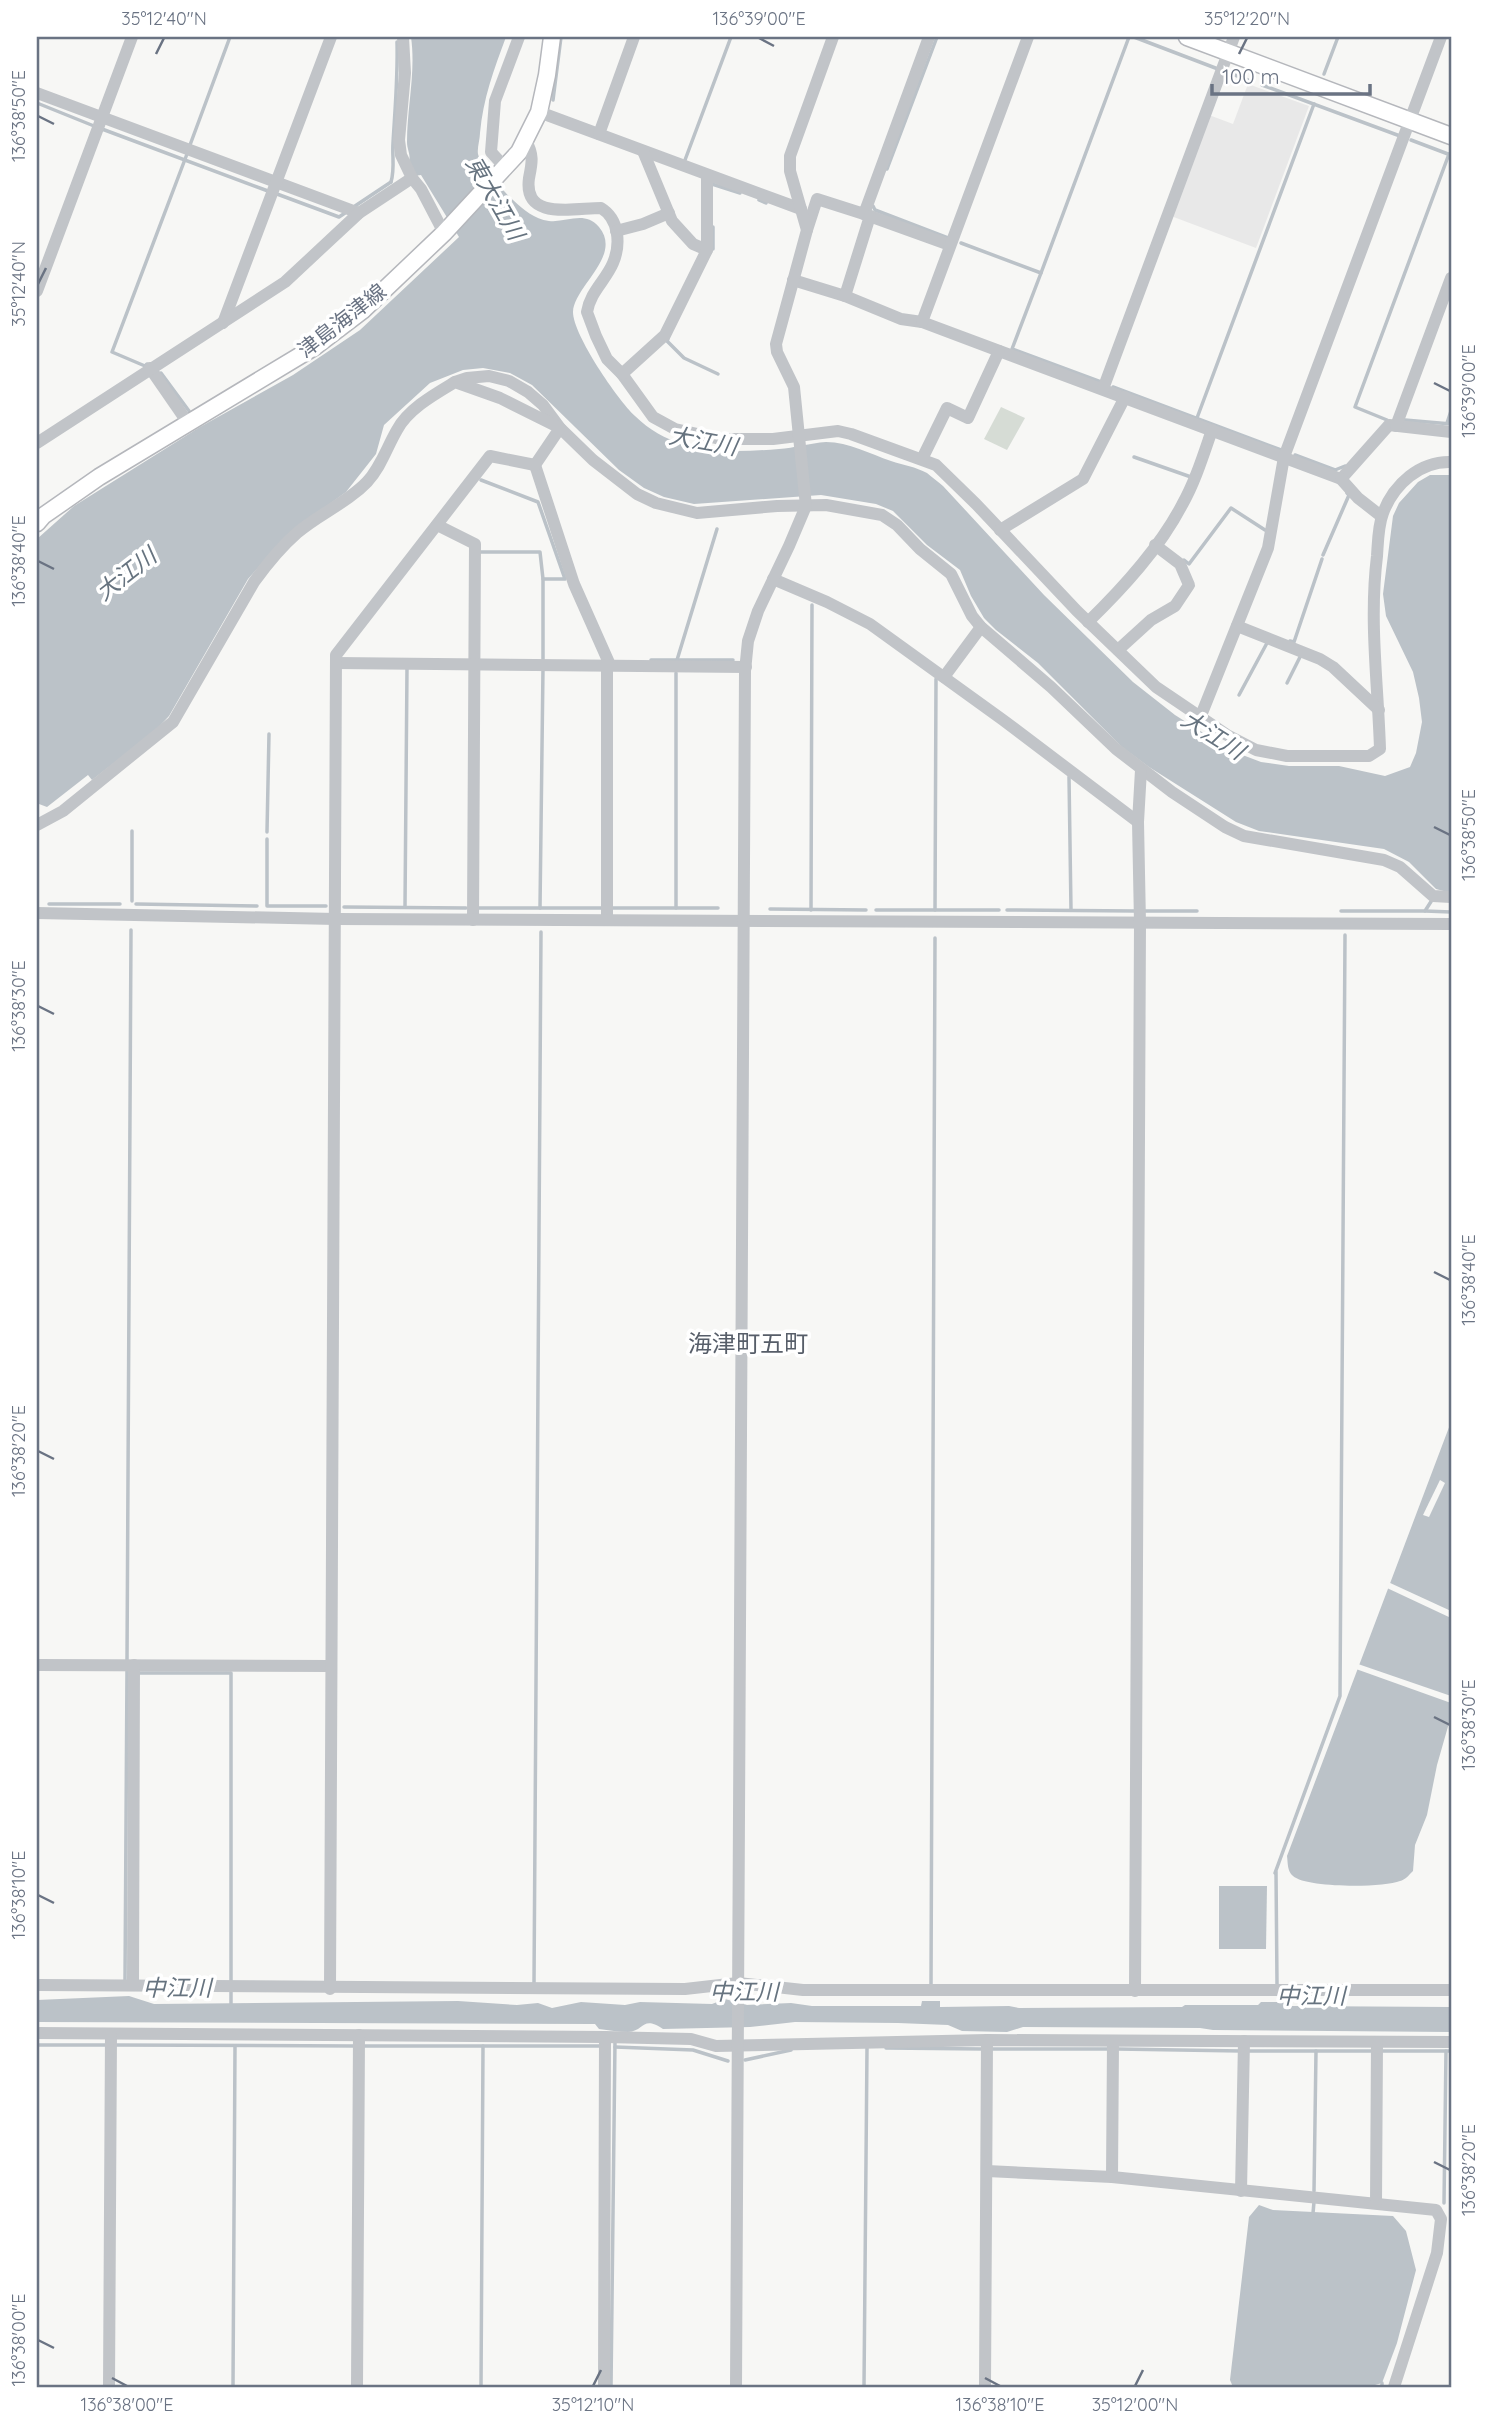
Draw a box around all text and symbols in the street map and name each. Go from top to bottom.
text: 35°12'40"N [121,7,207,30]
text: 136°39'00"E [712,7,806,30]
text: 35°12'20"N [1204,7,1290,30]
scale bar [1212,52,1369,96]
text: 100 m [1222,63,1280,89]
text: 136°38'50"E [7,70,30,162]
water label: 東大江川 [460,151,532,247]
text: 35°12'40"N [7,241,30,327]
street label: 津島海津線 [292,278,391,363]
text: 136°39'00"E [1457,344,1480,438]
water label: 大江川 [667,420,743,461]
text: 136°38'40"E [7,515,30,607]
water label: 大江川 [90,539,164,606]
water label: 大江川 [1176,704,1253,767]
text: 136°38'50"E [1457,789,1480,881]
text: 136°38'30"E [7,960,30,1052]
text: 136°38'40"E [1457,1234,1480,1326]
district label: 海津町五町 [688,1328,808,1358]
text: 136°38'20"E [7,1405,30,1497]
text: 136°38'30"E [1457,1679,1480,1771]
text: 136°38'10"E [7,1851,30,1939]
water label: 中江川 [143,1973,215,2002]
water label: 中江川 [710,1977,782,2006]
water label: 中江川 [1277,1981,1349,2010]
text: 136°38'20"E [1457,2124,1480,2216]
text: 136°38'00"E [7,2294,30,2386]
text: 136°38'00"E [81,2393,173,2416]
text: 35°12'10"N [552,2393,634,2416]
text: 136°38'10"E [956,2393,1044,2416]
text: 35°12'00"N [1092,2393,1178,2416]

